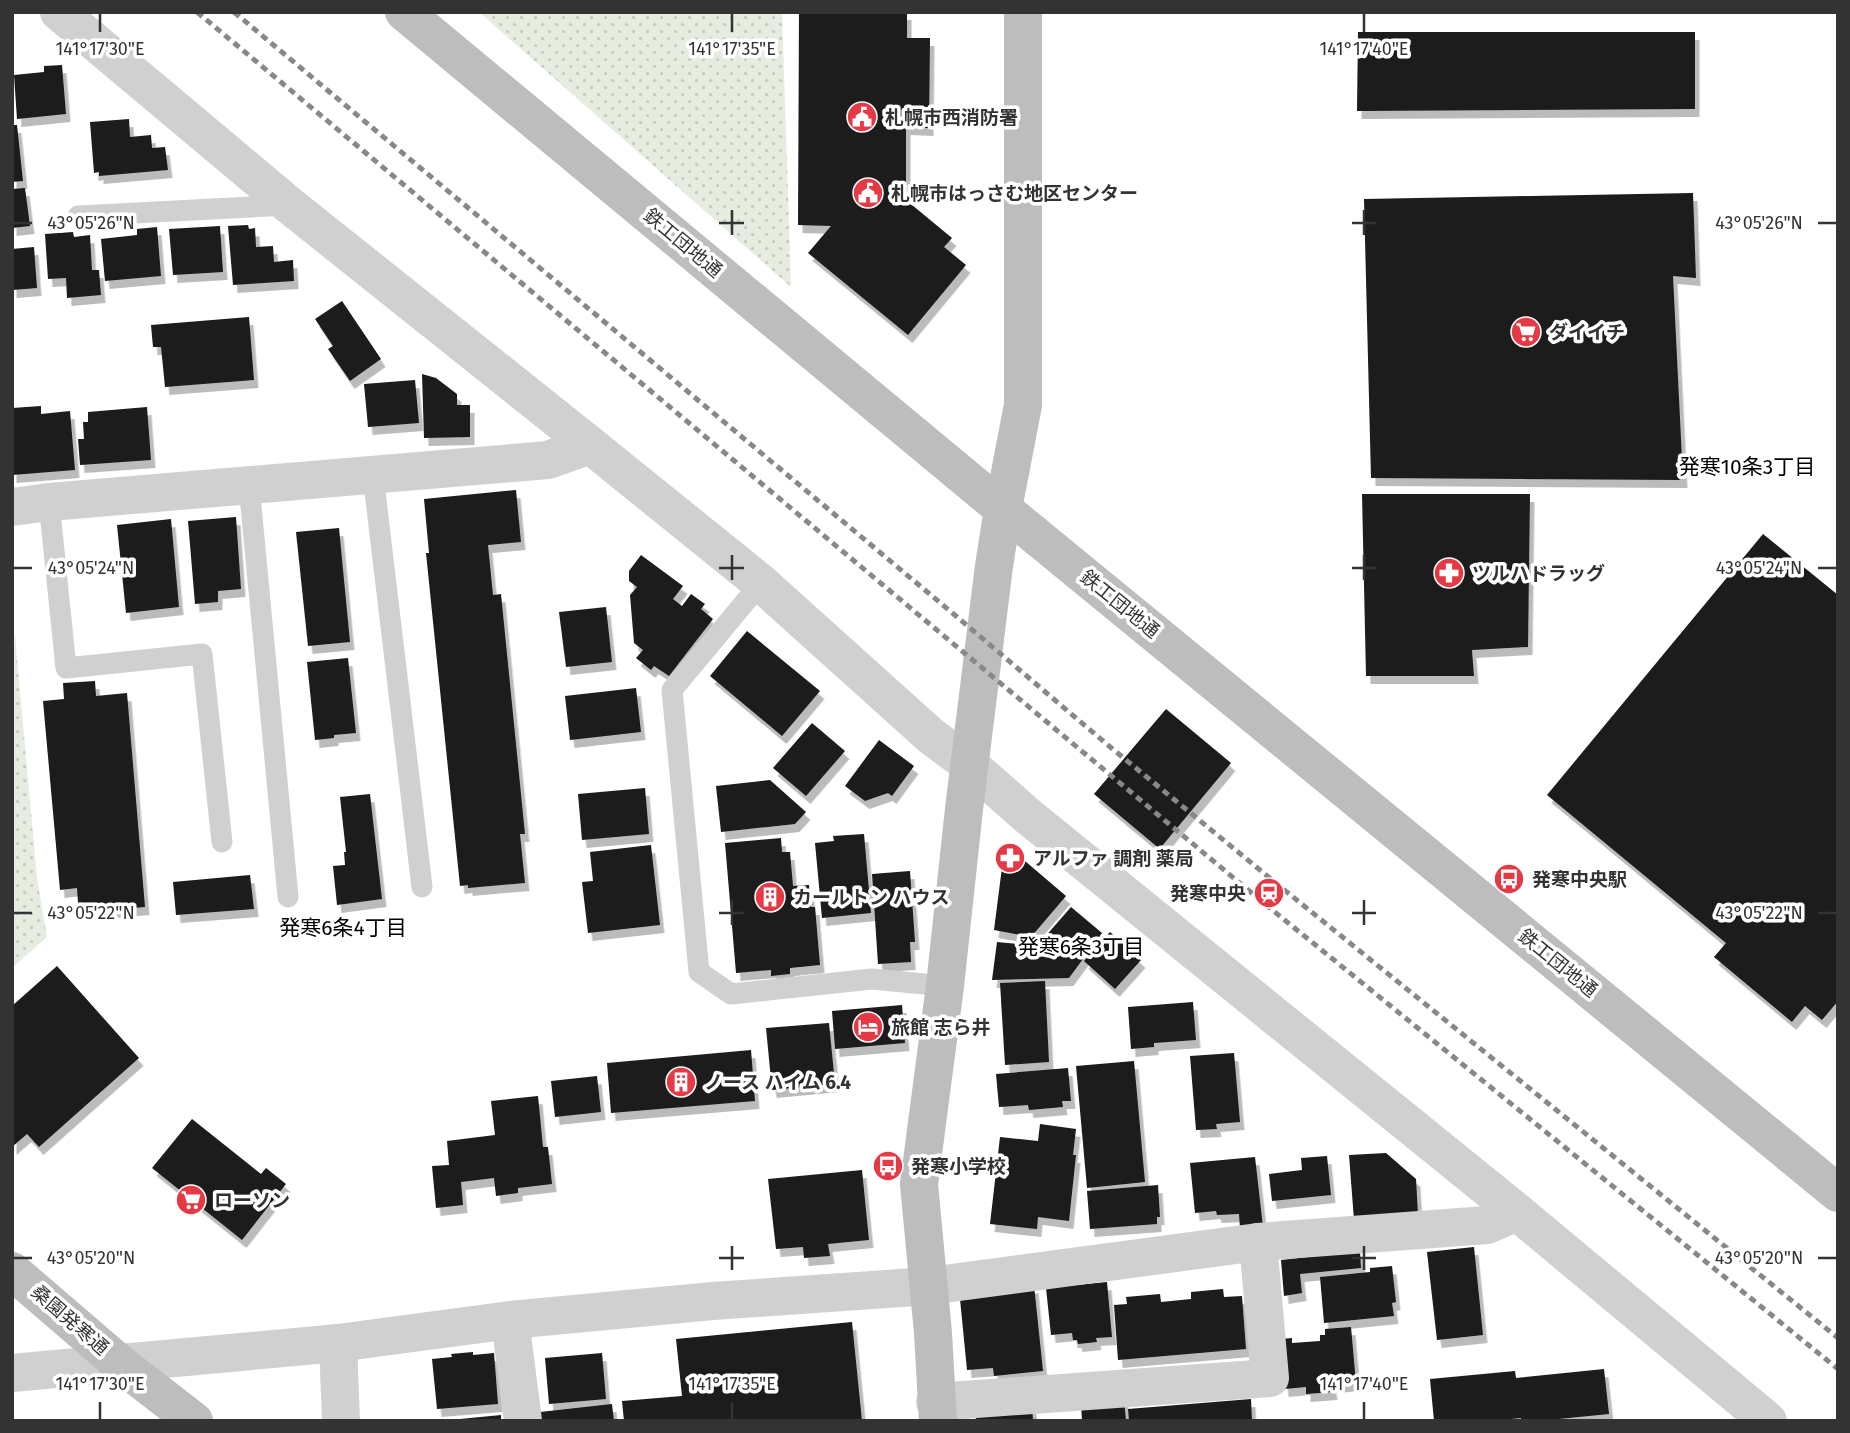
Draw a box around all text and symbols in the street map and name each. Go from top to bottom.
text: 141°17'30"E [55,38,145,60]
text: 141°17'35"E [688,38,776,60]
text: 141°17'40"E [1320,38,1408,60]
public building icon: 札幌市西消防署 [845,100,879,134]
place label: 札幌市西消防署 [885,106,1018,129]
public building icon: 札幌市はっさむ地区センター [851,176,885,210]
place label: 札幌市はっさむ地区センター [891,182,1138,205]
street label: 鉄工団地通 [639,204,727,282]
text: 43°05'26"N [47,212,135,234]
text: 43°05'26"N [1715,212,1803,234]
supermarket icon: ダイイチ [1509,315,1543,349]
place label: ダイイチ [1549,321,1625,344]
district label: 発寒10条3丁目 [1679,454,1815,480]
pharmacy icon: ツルハドラッグ [1432,556,1466,590]
text: 43°05'24"N [48,557,134,579]
text: 43°05'24"N [1716,557,1802,579]
place label: ツルハドラッグ [1472,562,1605,585]
street label: 鉄工団地通 [1076,565,1164,643]
pharmacy icon: アルファ 調剤 薬局 [993,841,1027,875]
place label: アルファ 調剤 薬局 [1033,847,1194,870]
bus stop icon: 発寒中央駅 [1492,862,1526,896]
place label: 発寒中央駅 [1532,868,1627,891]
station icon: 発寒中央 [1252,876,1286,910]
building icon: カールトン ハウス [753,880,787,914]
place label: 発寒中央 [1170,882,1246,905]
place label: カールトン ハウス [793,886,950,909]
text: 43°05'22"N [47,902,135,924]
text: 43°05'22"N [1715,902,1803,924]
district label: 発寒6条4丁目 [279,915,407,941]
street label: 鉄工団地通 [1514,924,1602,1002]
district label: 発寒6条3丁目 [1018,934,1144,960]
hotel icon: 旅館 志ら井 [851,1010,885,1044]
place label: 旅館 志ら井 [891,1016,991,1039]
building icon: ノース ハイム 6.4 [664,1065,698,1099]
place label: ノース ハイム 6.4 [704,1071,851,1094]
bus stop icon: 発寒小学校 [871,1149,905,1183]
place label: 発寒小学校 [911,1155,1006,1178]
supermarket icon: ローソン [174,1183,208,1217]
place label: ローソン [214,1189,290,1212]
text: 43°05'20"N [47,1247,135,1269]
text: 43°05'20"N [1715,1247,1803,1269]
street label: 桑園発寒通 [27,1280,113,1360]
text: 141°17'30"E [55,1373,145,1395]
text: 141°17'35"E [688,1373,776,1395]
text: 141°17'40"E [1320,1373,1408,1395]

